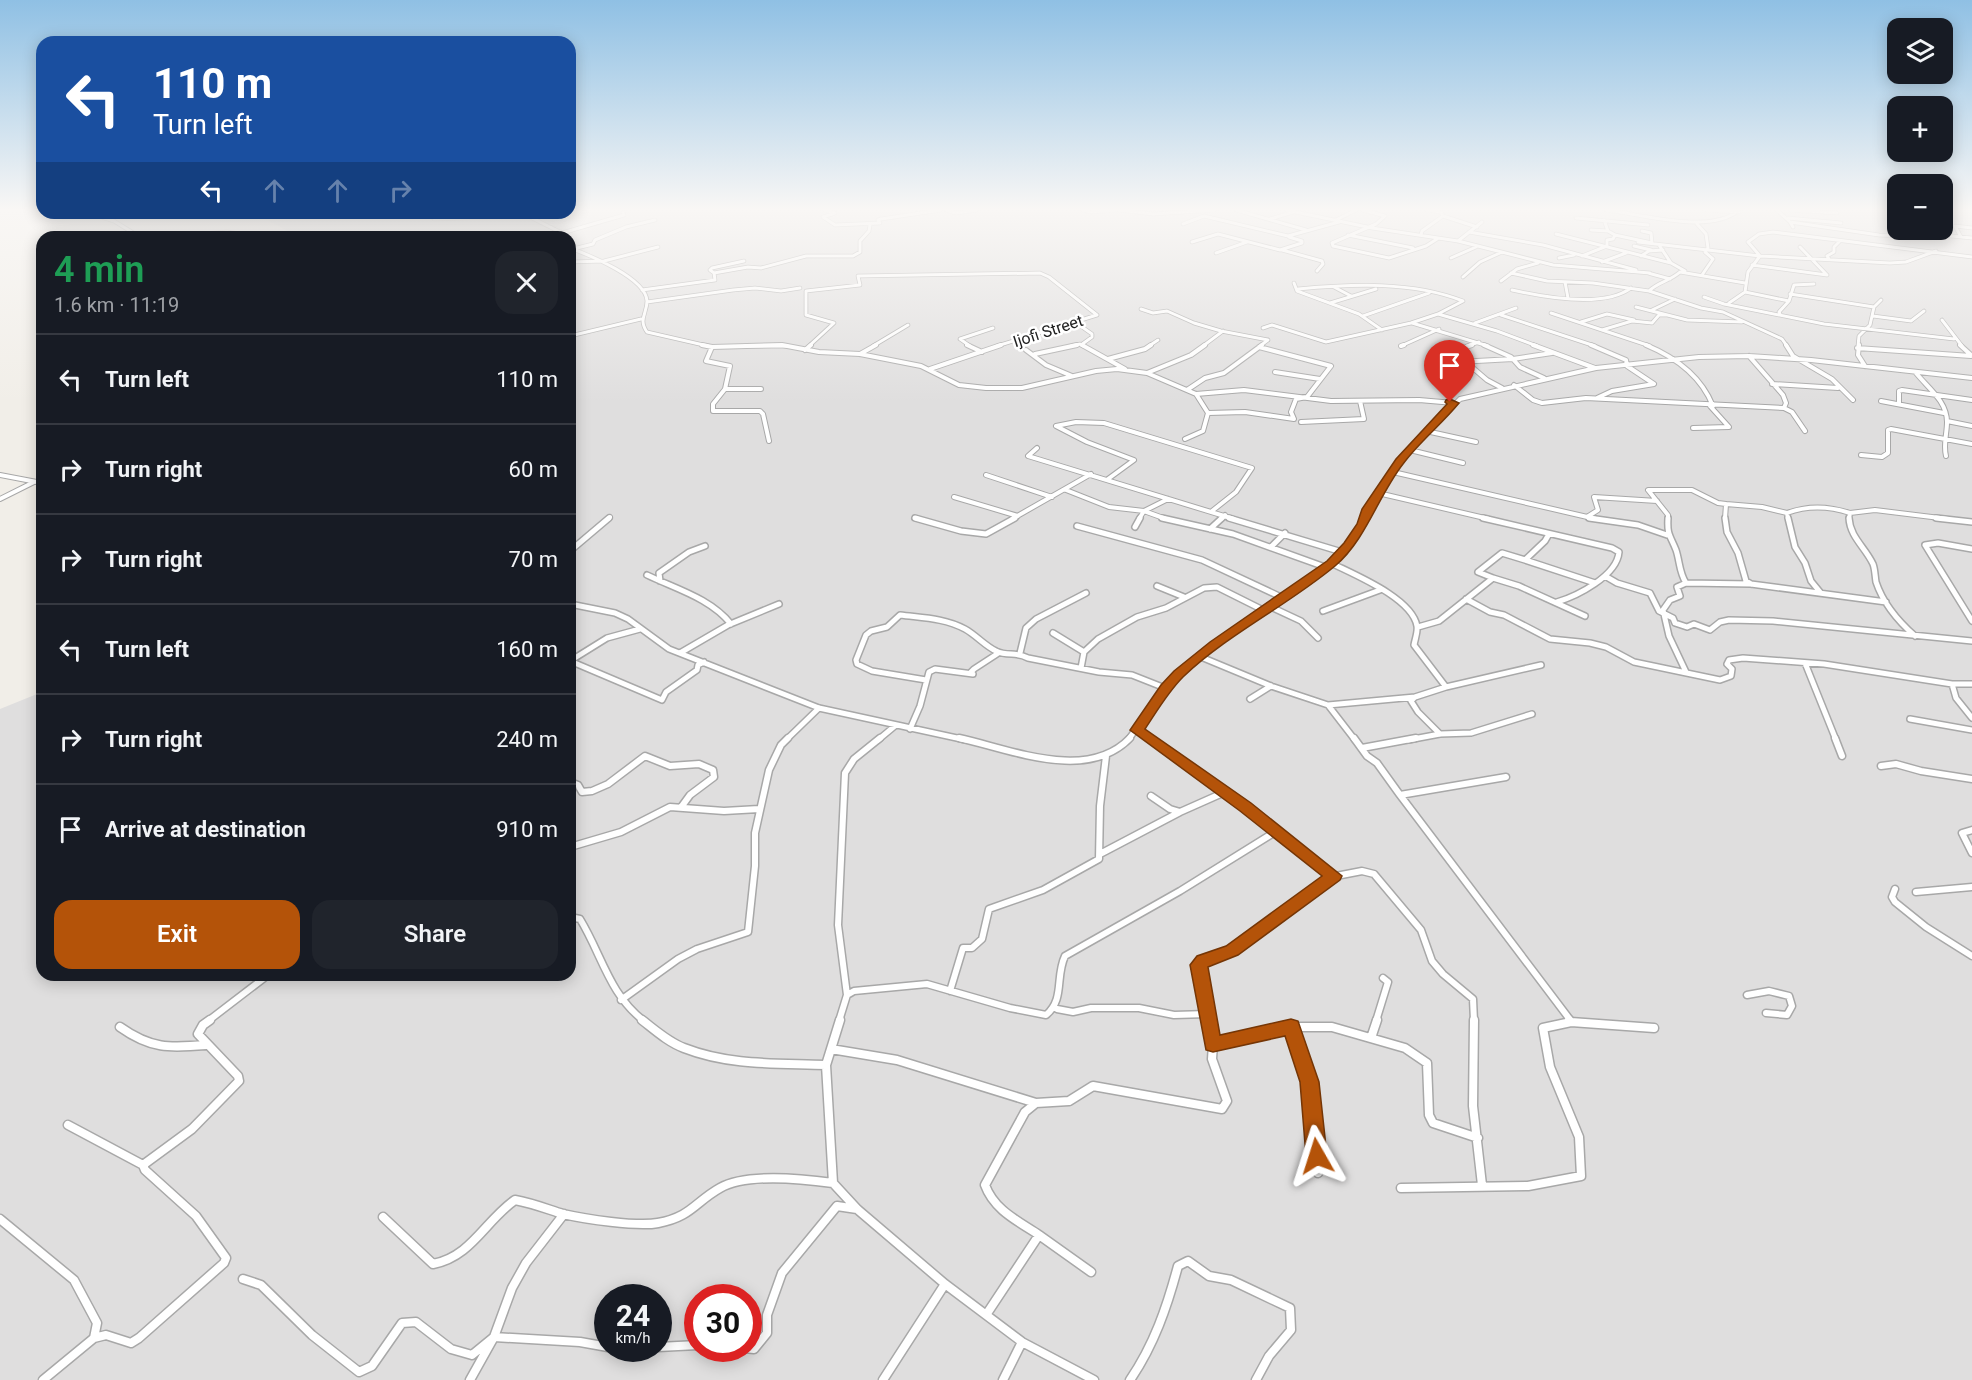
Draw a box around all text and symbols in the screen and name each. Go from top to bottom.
map controls [1887,18,1953,240]
button: layers [1887,18,1953,84]
text: 110 m [153,59,272,108]
icon: left [54,60,132,138]
button: + [1887,96,1953,162]
text: Turn left [153,109,253,141]
icon: left [195,174,228,207]
icon: ahead [258,174,291,207]
icon: ahead [321,174,354,207]
icon: right [384,174,417,207]
button: − [1887,174,1953,240]
text: 4 min [54,249,144,291]
button: close [495,251,558,314]
text: 1.6 km · 11:19 [54,293,179,317]
street label: Ijofi Street [1011,311,1085,351]
pin [1424,340,1475,402]
icon: arrive [1433,349,1466,382]
icon: left [54,363,87,396]
text: Turn left [105,367,189,392]
text: 110 m [496,367,558,392]
icon: right [54,453,87,486]
text: Turn right [105,457,202,482]
text: 60 m [509,457,558,482]
icon: right [54,543,87,576]
text: Turn right [105,547,202,572]
text: 70 m [509,547,558,572]
icon: left [54,633,87,666]
text: Turn left [105,637,189,662]
text: 160 m [496,637,558,662]
icon: right [54,723,87,756]
text: Turn right [105,727,202,752]
text: 240 m [496,727,558,752]
icon: arrive [54,813,87,846]
text: Arrive at destination [105,817,306,842]
text: 910 m [496,817,558,842]
button: Exit [54,900,300,969]
button: Share [312,900,558,969]
position arrow [1285,1124,1349,1188]
speed limit sign: 30 [684,1284,762,1362]
text: 24 [616,1298,650,1333]
text: km/h [615,1329,651,1347]

